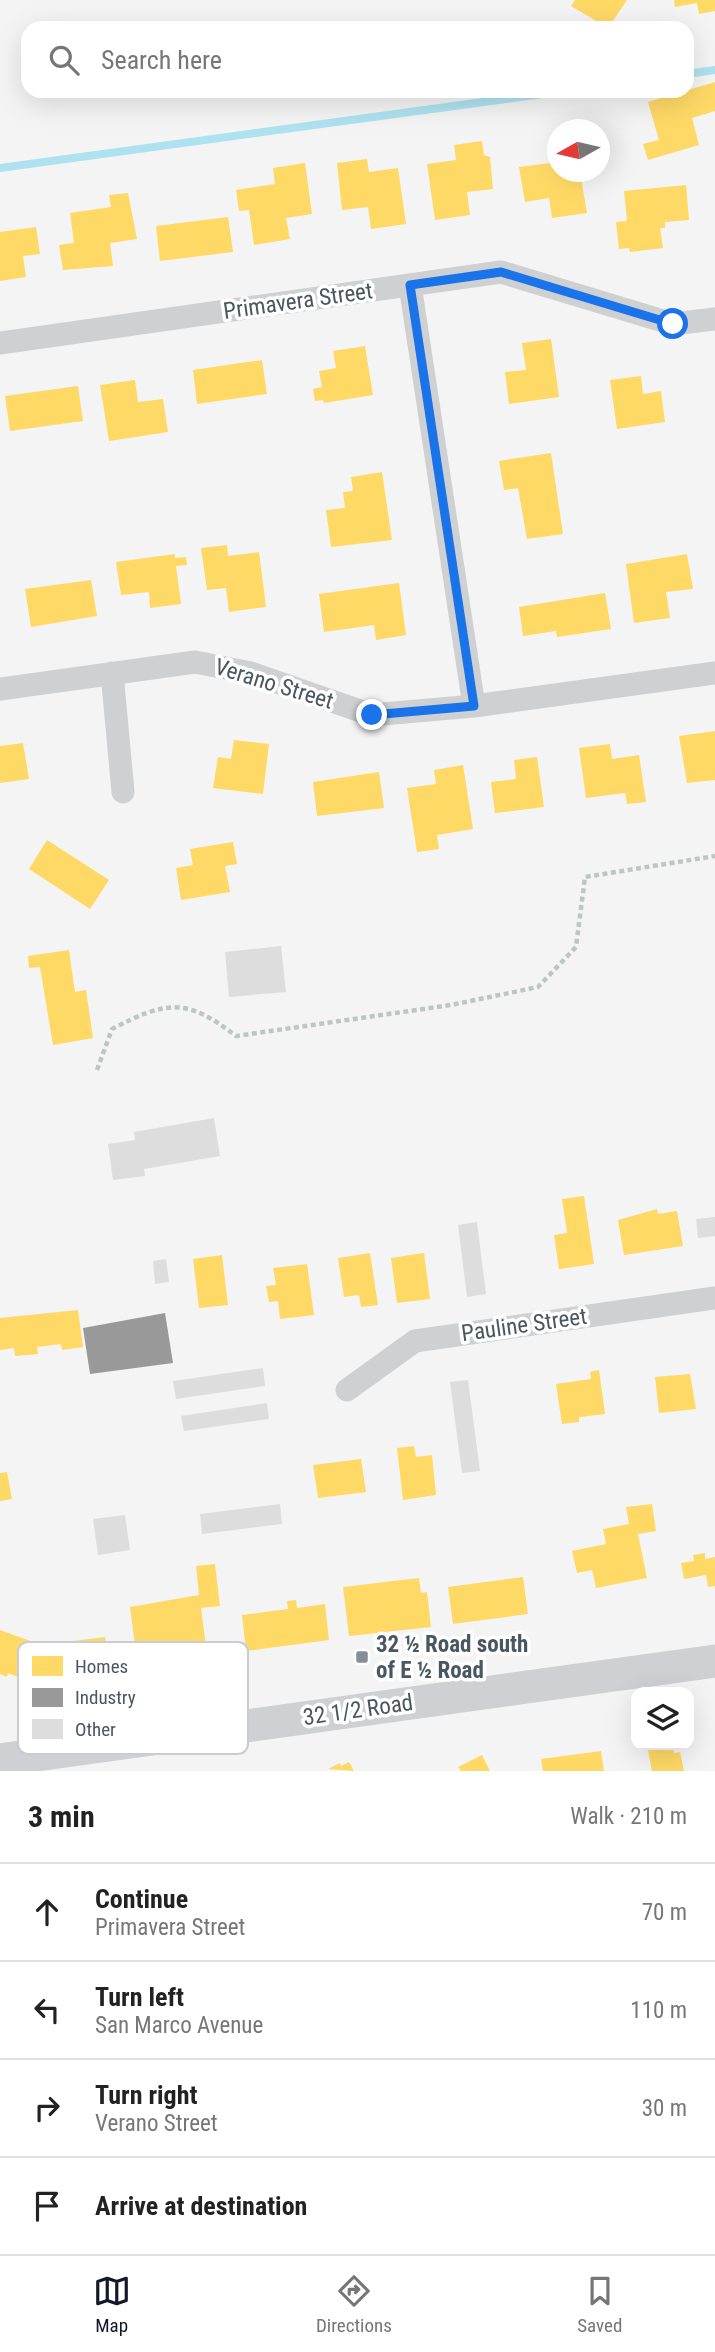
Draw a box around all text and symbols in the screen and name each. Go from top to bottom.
search box [21,21,694,98]
icon: search [45,41,83,79]
text: Search here [101,45,222,75]
north arrow [547,119,610,182]
street label: Primavera Street [222,277,374,325]
route start [657,308,688,339]
street label: Verano Street [211,653,337,715]
route end [356,699,387,730]
street label: Pauline Street [460,1303,588,1347]
place label: 32 ½ Road south of E ½ Road [376,1631,528,1684]
legend [18,1642,248,1754]
marker: 32 ½ Road south of E ½ Road [354,1649,370,1665]
text: Homes [75,1655,128,1678]
text: Industry [75,1686,136,1709]
map controls [631,1687,694,1750]
button: layers [631,1687,694,1750]
street label: 32 1/2 Road [301,1689,415,1731]
text: Other [75,1718,116,1741]
text: 3 min [28,1799,95,1834]
text: Walk · 210 m [570,1803,687,1830]
text: Continue [95,1884,188,1914]
icon: ahead [28,1893,66,1931]
text: 70 m [642,1899,687,1926]
text: Primavera Street [95,1914,245,1941]
text: Turn left [95,1982,184,2012]
icon: left [28,1991,66,2029]
text: 110 m [630,1997,687,2024]
text: San Marco Avenue [95,2012,263,2039]
text: Turn right [95,2080,197,2110]
icon: right [28,2089,66,2127]
text: 30 m [642,2095,687,2122]
text: Verano Street [95,2110,218,2137]
icon: arrive [28,2187,66,2225]
text: Arrive at destination [95,2191,307,2221]
tab: Map [93,2272,131,2337]
tab: Directions [316,2272,392,2337]
tab: Saved [577,2272,622,2337]

